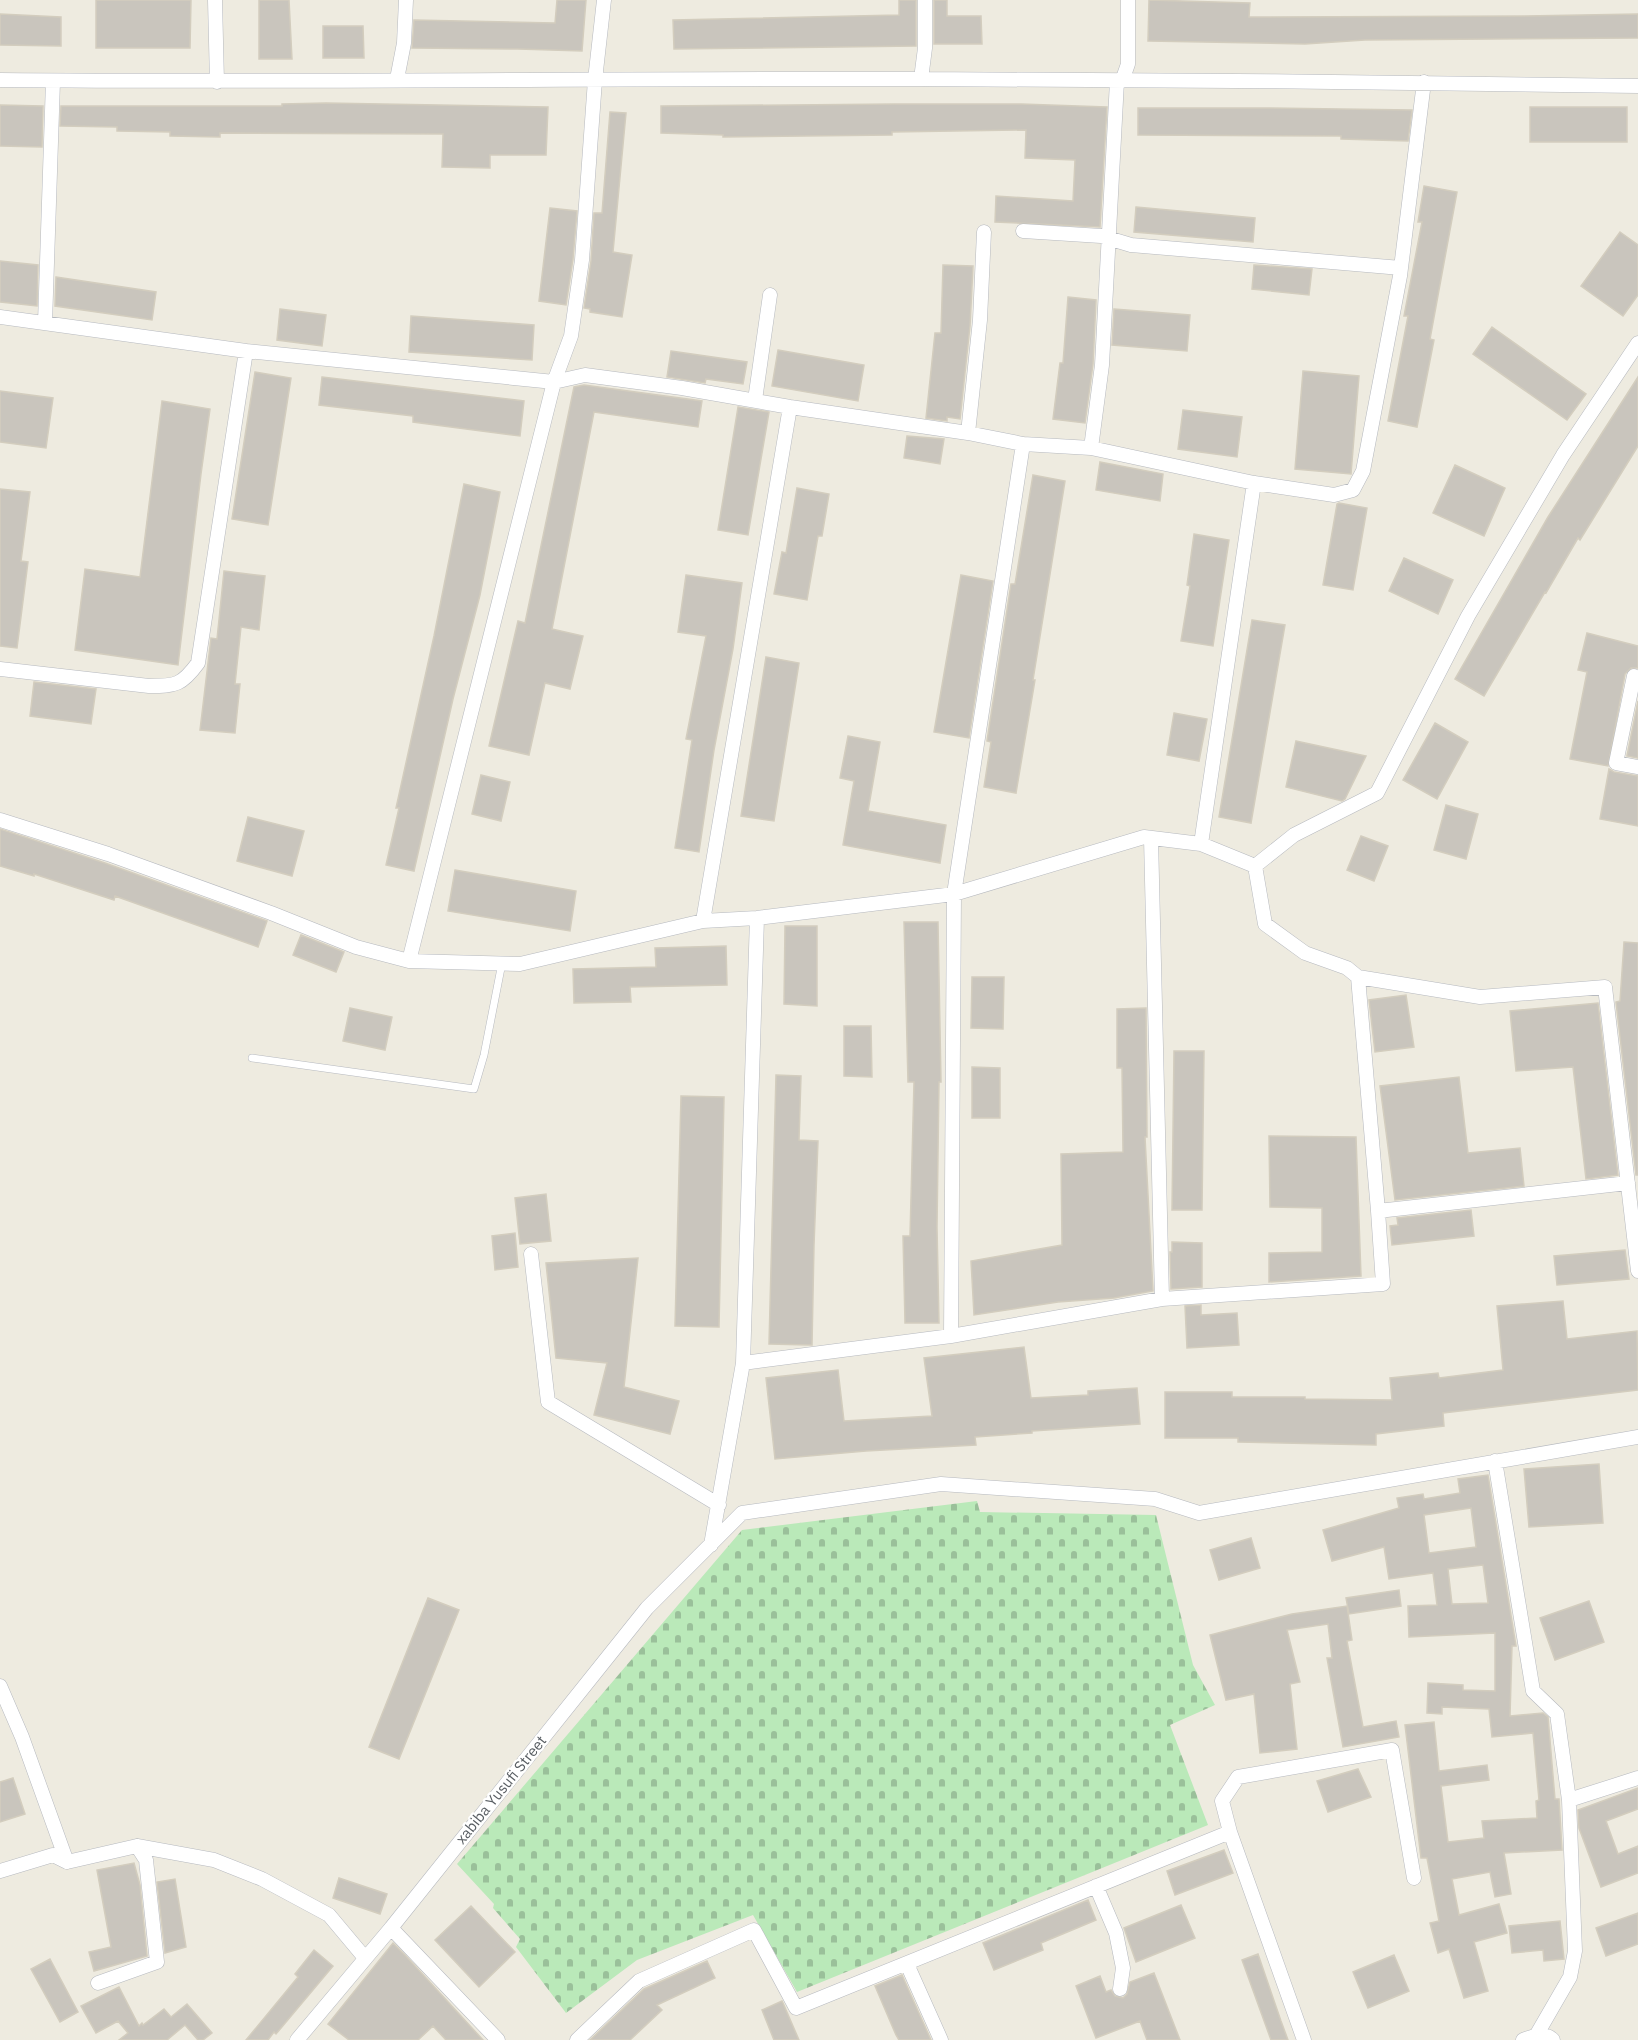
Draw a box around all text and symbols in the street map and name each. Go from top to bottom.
street label: xabiba Yusufi Street [451,1732,550,1848]

